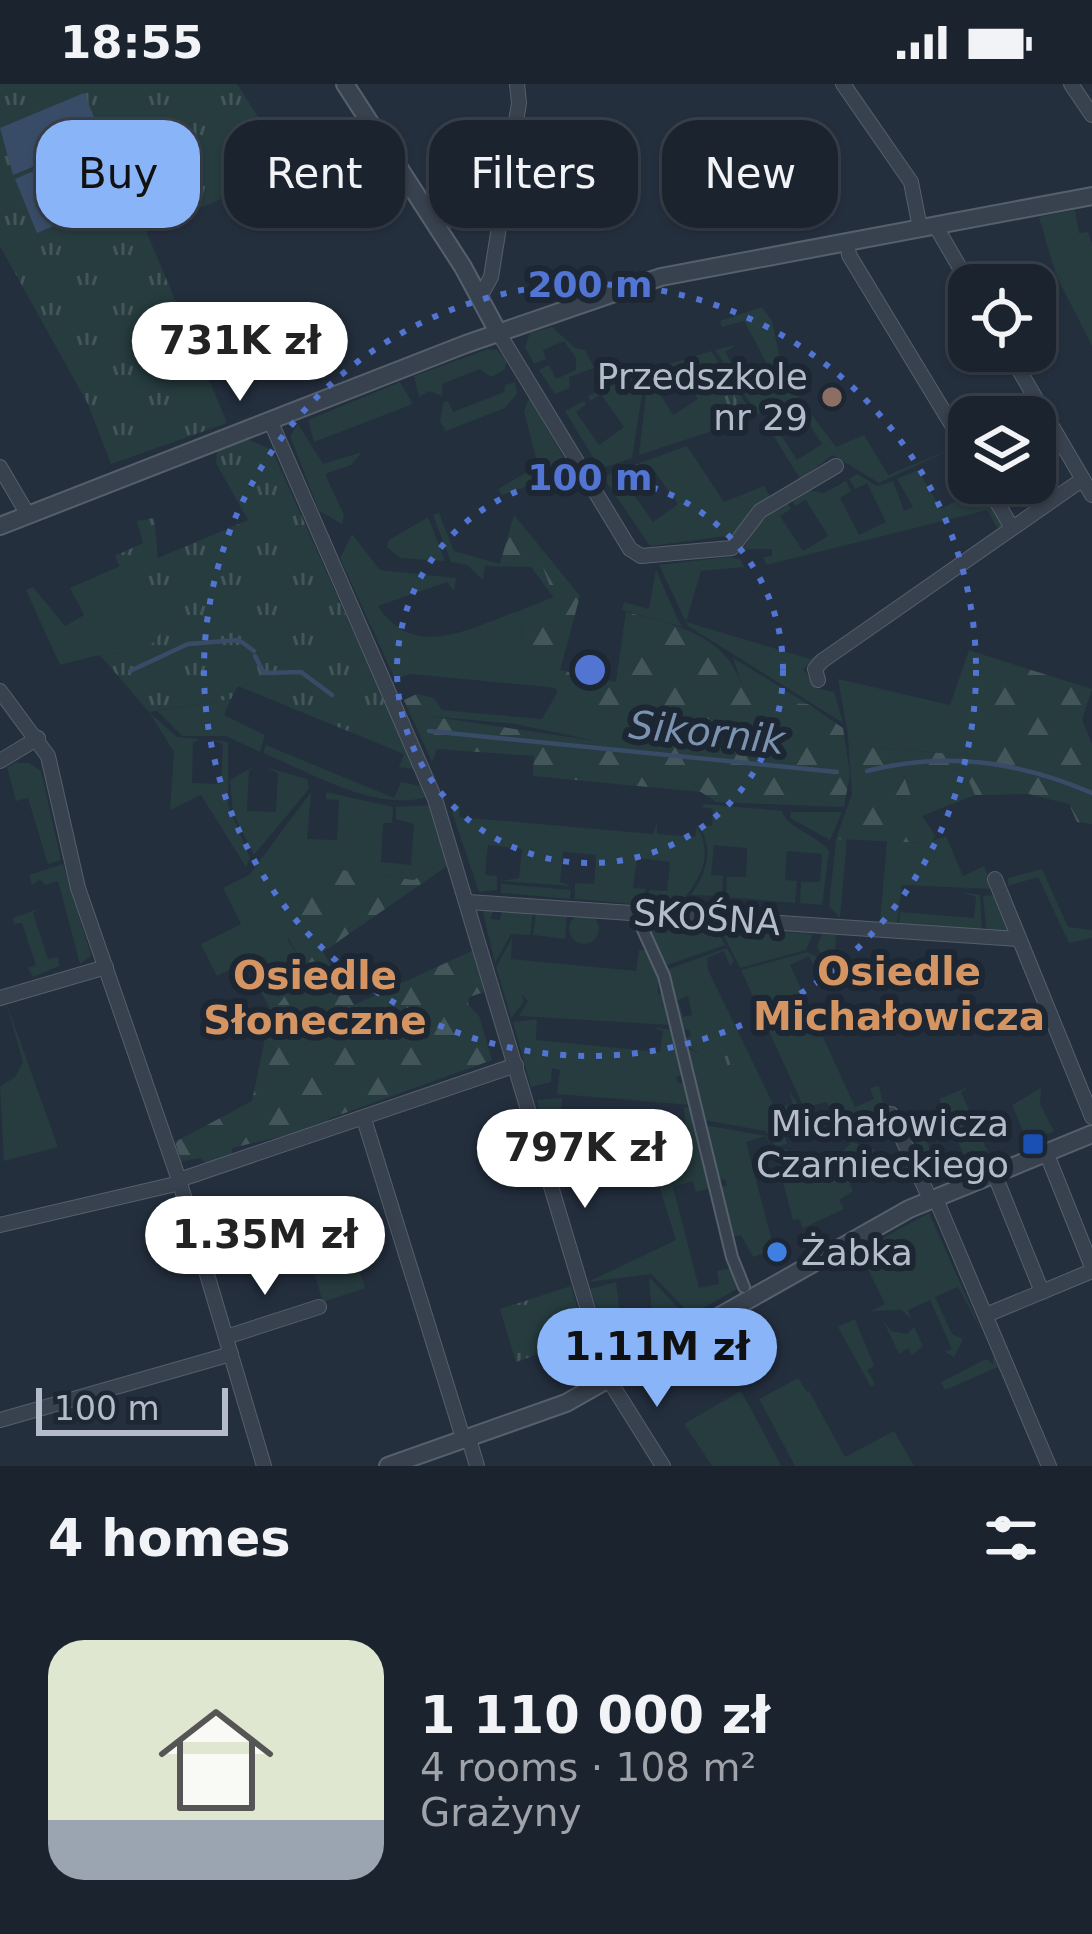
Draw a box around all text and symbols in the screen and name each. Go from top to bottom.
text: 18:55 [60,16,203,69]
chip: Buy [36,120,200,228]
chip: Rent [224,120,405,228]
chip: Filters [429,120,638,228]
chip: New [662,120,838,228]
text: 200 m [527,264,653,305]
map controls [948,264,1056,504]
button: locate [948,264,1056,372]
pin: 731K zł [129,302,351,404]
text: 731K zł [159,318,321,363]
place label: Przedszkole nr 29 [597,356,808,438]
marker: Przedszkole nr 29 [819,384,845,410]
button: layers [948,396,1056,504]
text: 100 m [527,457,653,498]
centre of rings [569,649,611,691]
water label: Sikornik [627,702,788,763]
street label: SKOŚNA [632,892,782,943]
district label: Osiedle Michałowicza [753,949,1045,1039]
district label: Osiedle Słoneczne [203,953,427,1043]
place label: Michałowicza Czarnieckiego [756,1103,1009,1185]
pin: 797K zł [474,1109,696,1211]
text: 797K zł [504,1125,666,1170]
marker: Michałowicza Czarnieckiego [1020,1131,1046,1157]
pin: 1.35M zł [141,1196,389,1298]
text: 1.35M zł [172,1212,358,1257]
place label: Żabka [801,1232,913,1273]
marker: Żabka [764,1239,790,1265]
pin: 1.11M zł [533,1308,781,1410]
text: 1.11M zł [564,1324,750,1369]
scale bar [36,1382,228,1435]
text: 100 m [54,1389,160,1428]
icon: filters [978,1505,1044,1571]
text: 4 homes [48,1509,291,1568]
text: 1 110 000 zł [420,1686,770,1745]
icon: home [144,1688,288,1832]
text: 4 rooms · 108 m² [420,1745,756,1790]
text: Grażyny [420,1790,582,1835]

